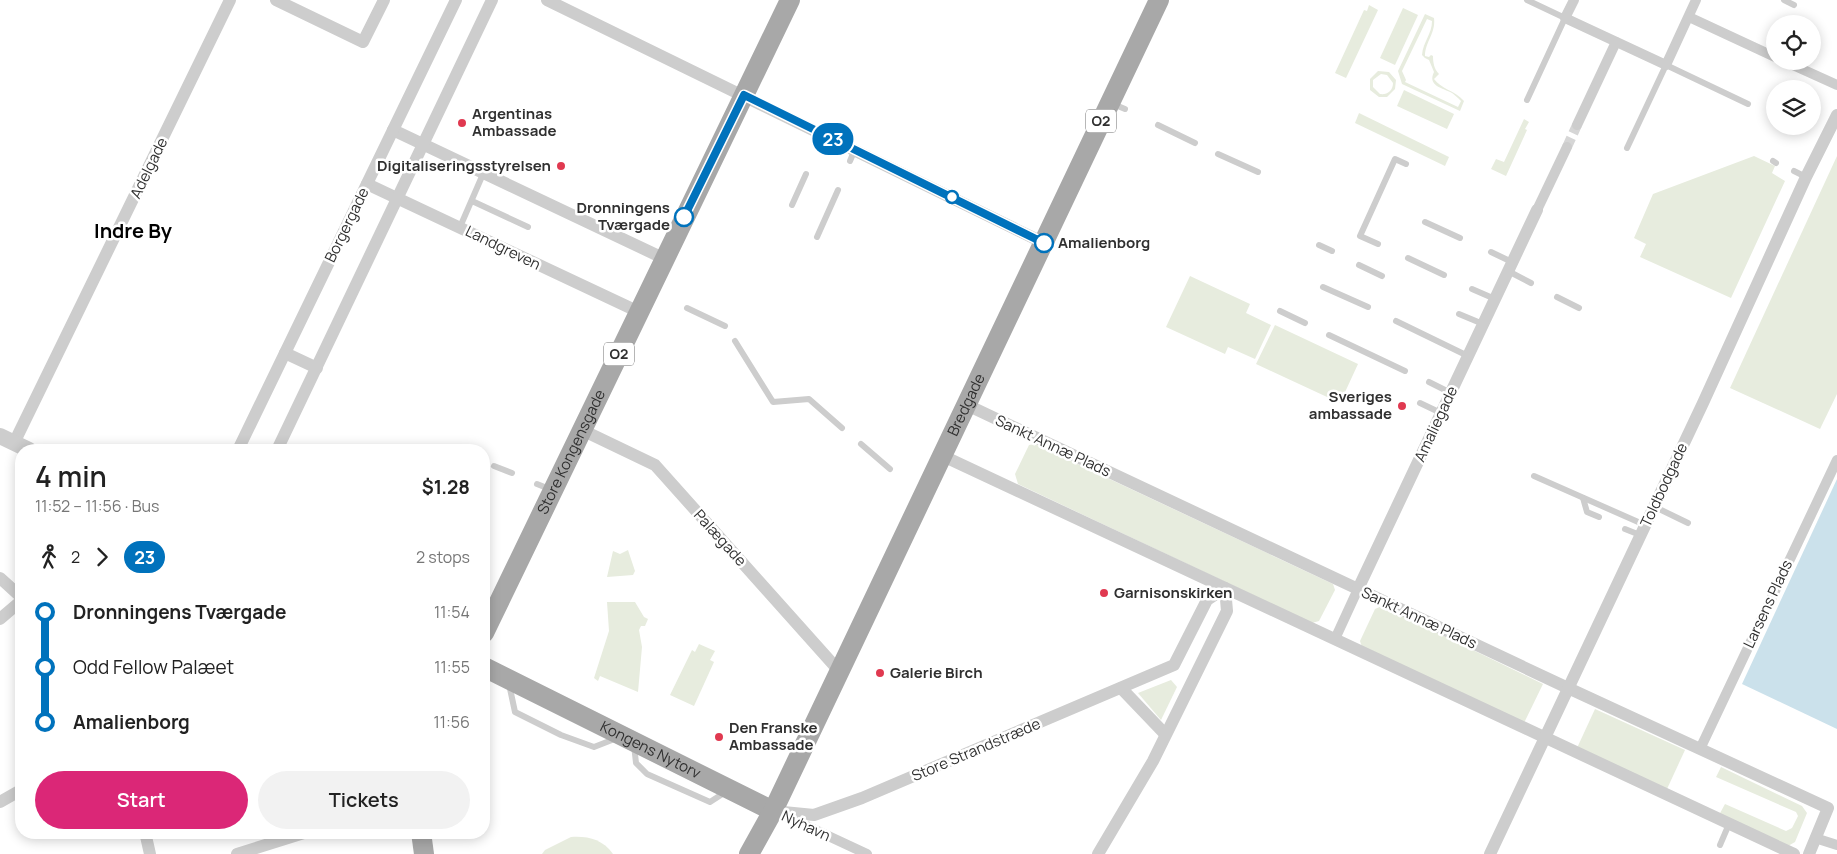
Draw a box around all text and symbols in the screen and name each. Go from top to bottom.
map controls [1766,15,1821,135]
button: locate [1766,15,1821,70]
button: layers [1766,80,1821,135]
place label: Argentinas Ambassade [472,103,557,141]
road number: O2 [1086,110,1116,132]
marker: Argentinas Ambassade [456,117,468,129]
line badge: 23 [810,123,856,155]
text: 23 [822,127,844,151]
street label: Adelgade [125,134,172,202]
place label: Digitaliseringsstyrelsen [377,155,551,176]
marker: Digitaliseringsstyrelsen [555,160,567,172]
street label: Borgergade [319,184,374,266]
unlabelled marker [945,190,959,204]
place label: Dronningens Tværgade [576,197,670,235]
marker: Dronningens Tværgade [674,207,694,227]
district label: Indre By [94,217,173,244]
street label: Landgreven [462,220,544,275]
place label: Amalienborg [1058,232,1150,253]
marker: Amalienborg [1034,233,1054,253]
road number: O2 [604,342,634,366]
street label: Bredgade [942,370,990,439]
street label: Amaliegade [1409,382,1462,465]
street label: Store Kongensgade [532,386,610,518]
place label: Sveriges ambassade [1309,386,1392,424]
marker: Sveriges ambassade [1396,400,1408,412]
street label: Sankt Annæ Plads [992,410,1114,482]
street label: Toldbodgade [1635,439,1692,530]
text: 4 min [35,457,107,495]
text: $1.28 [422,474,470,500]
text: 11:52 – 11:56 · Bus [35,495,159,517]
street label: Palægade [689,505,752,571]
icon: walk [35,543,63,571]
icon: forward [88,543,116,571]
text: 23 [134,545,155,569]
text: 2 [71,546,80,568]
text: 2 stops [416,546,470,568]
street label: Larsens Plads [1738,556,1797,651]
place label: Garnisonskirken [1114,582,1232,603]
street label: Sankt Annæ Plads [1358,582,1480,654]
marker: Garnisonskirken [1098,587,1110,599]
text: Dronningens Tværgade [73,599,286,625]
text: 11:54 [434,601,470,623]
text: Odd Fellow Palæet [73,654,234,680]
text: 11:55 [434,656,470,678]
place label: Galerie Birch [890,662,983,683]
marker: Galerie Birch [874,667,886,679]
text: Amalienborg [73,709,190,735]
text: 11:56 [434,711,470,733]
street label: Store Strandstræde [908,713,1044,786]
street label: Kongens Nytorv [597,716,705,784]
place label: Den Franske Ambassade [729,717,817,755]
marker: Den Franske Ambassade [713,731,725,743]
button: Start [35,771,248,829]
button: Tickets [258,771,470,829]
street label: Nyhavn [778,805,834,846]

